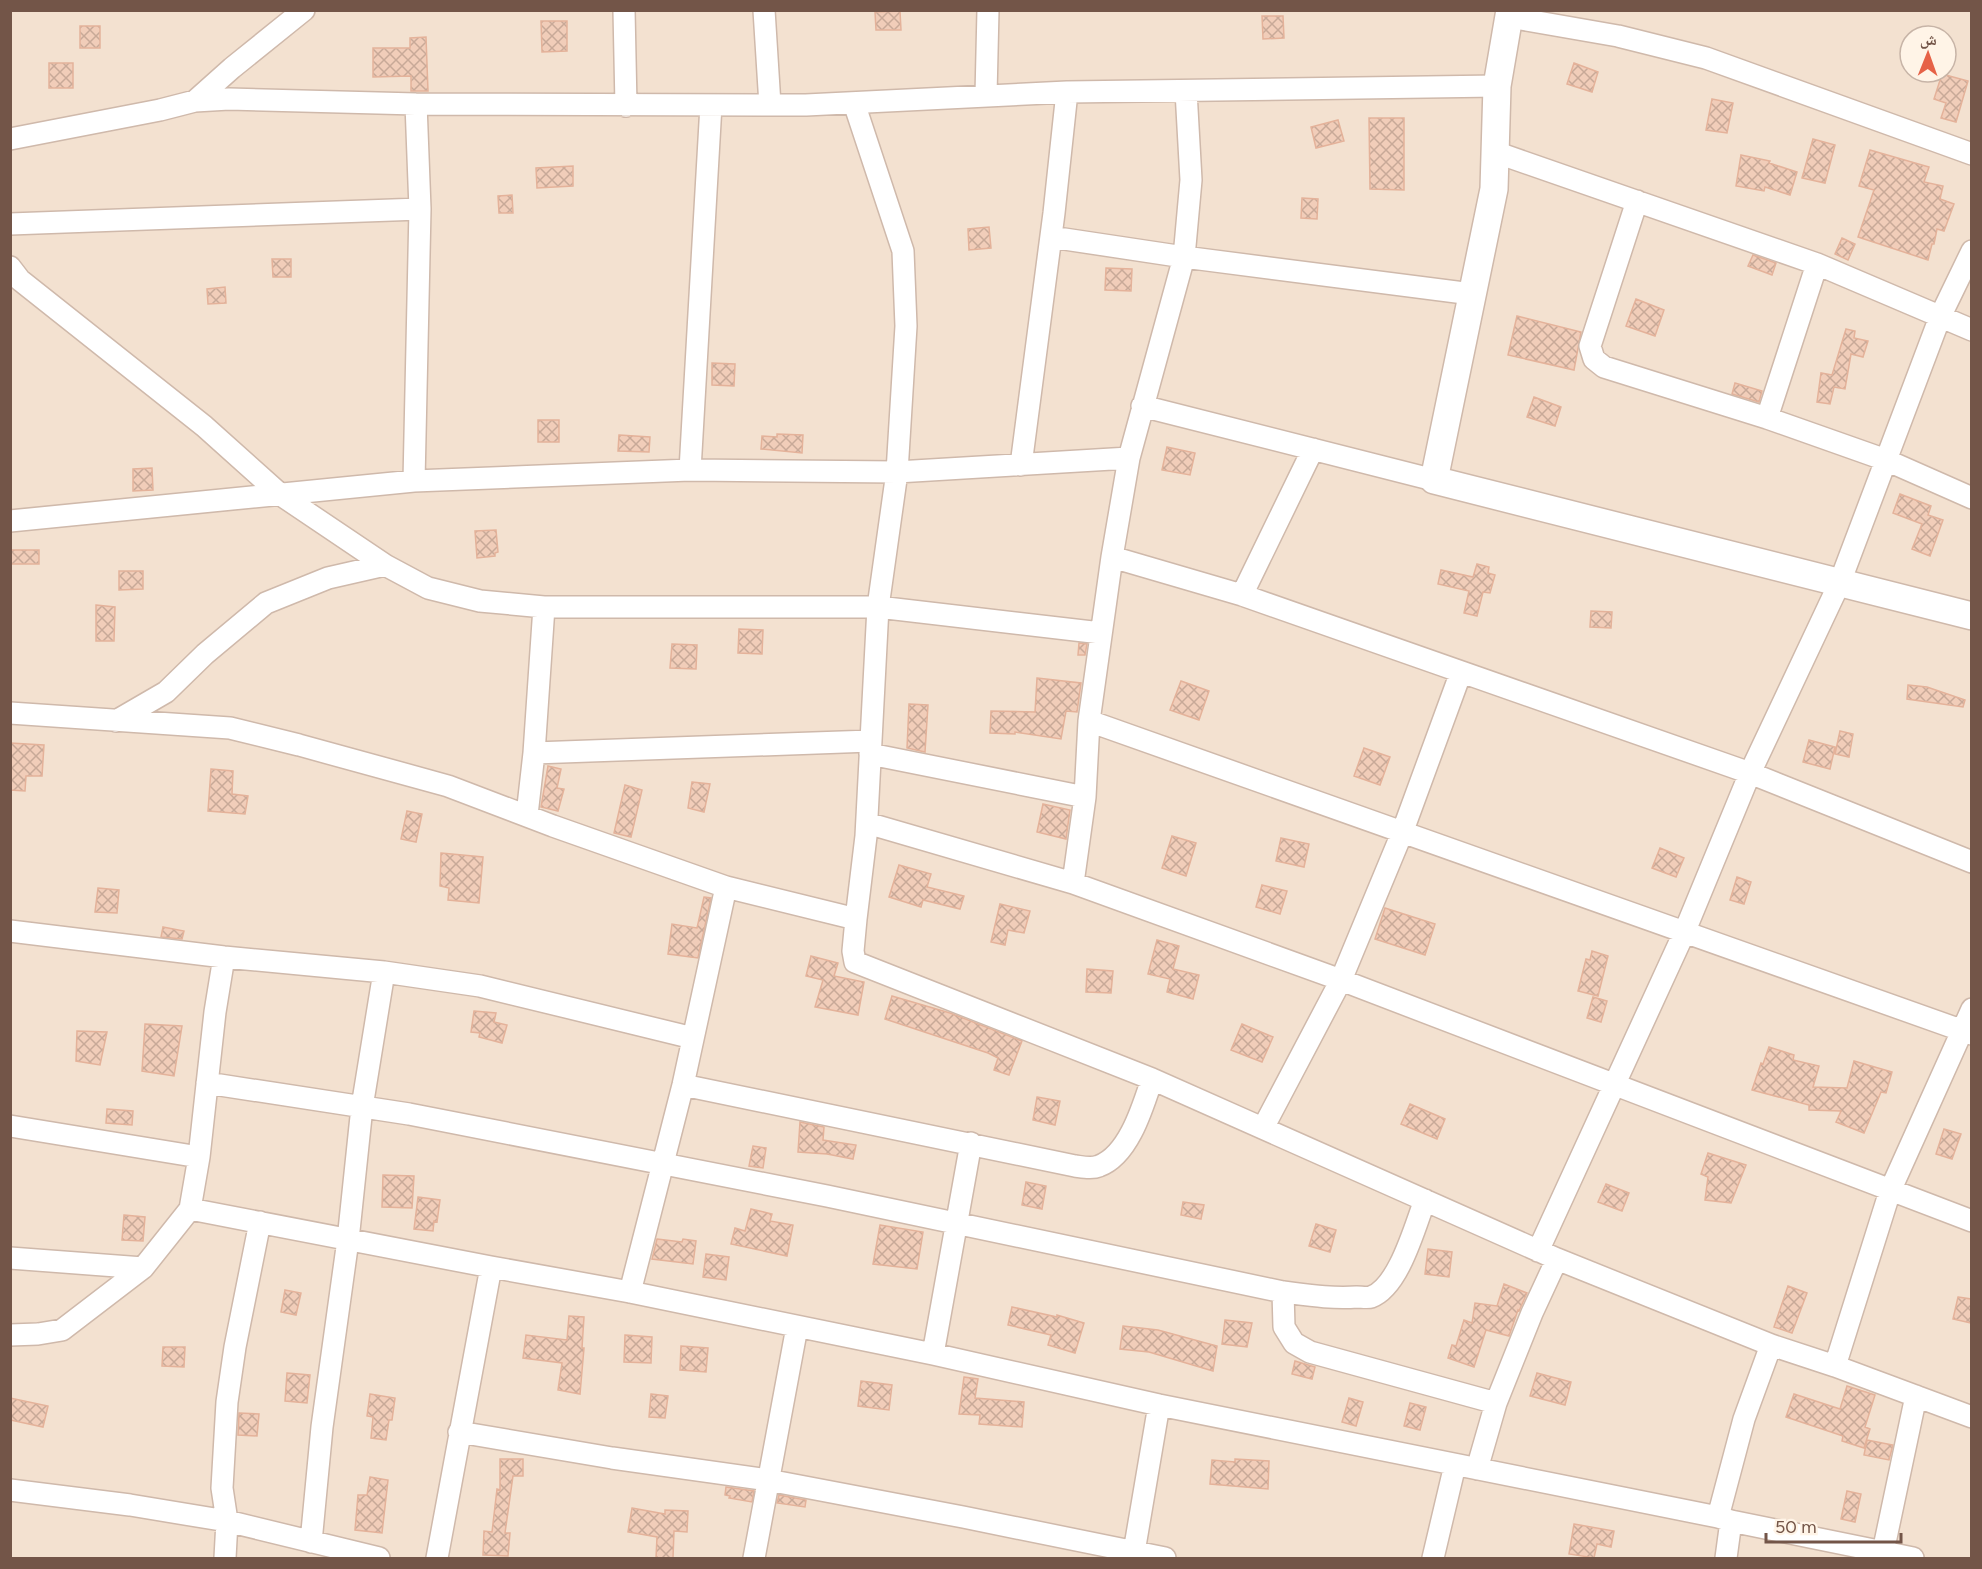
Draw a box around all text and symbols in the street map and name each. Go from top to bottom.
north arrow [1898,24,1958,84]
text: ش [1920,30,1937,49]
scale bar [1766,1506,1901,1544]
text: 50 m [1775,1516,1817,1538]

